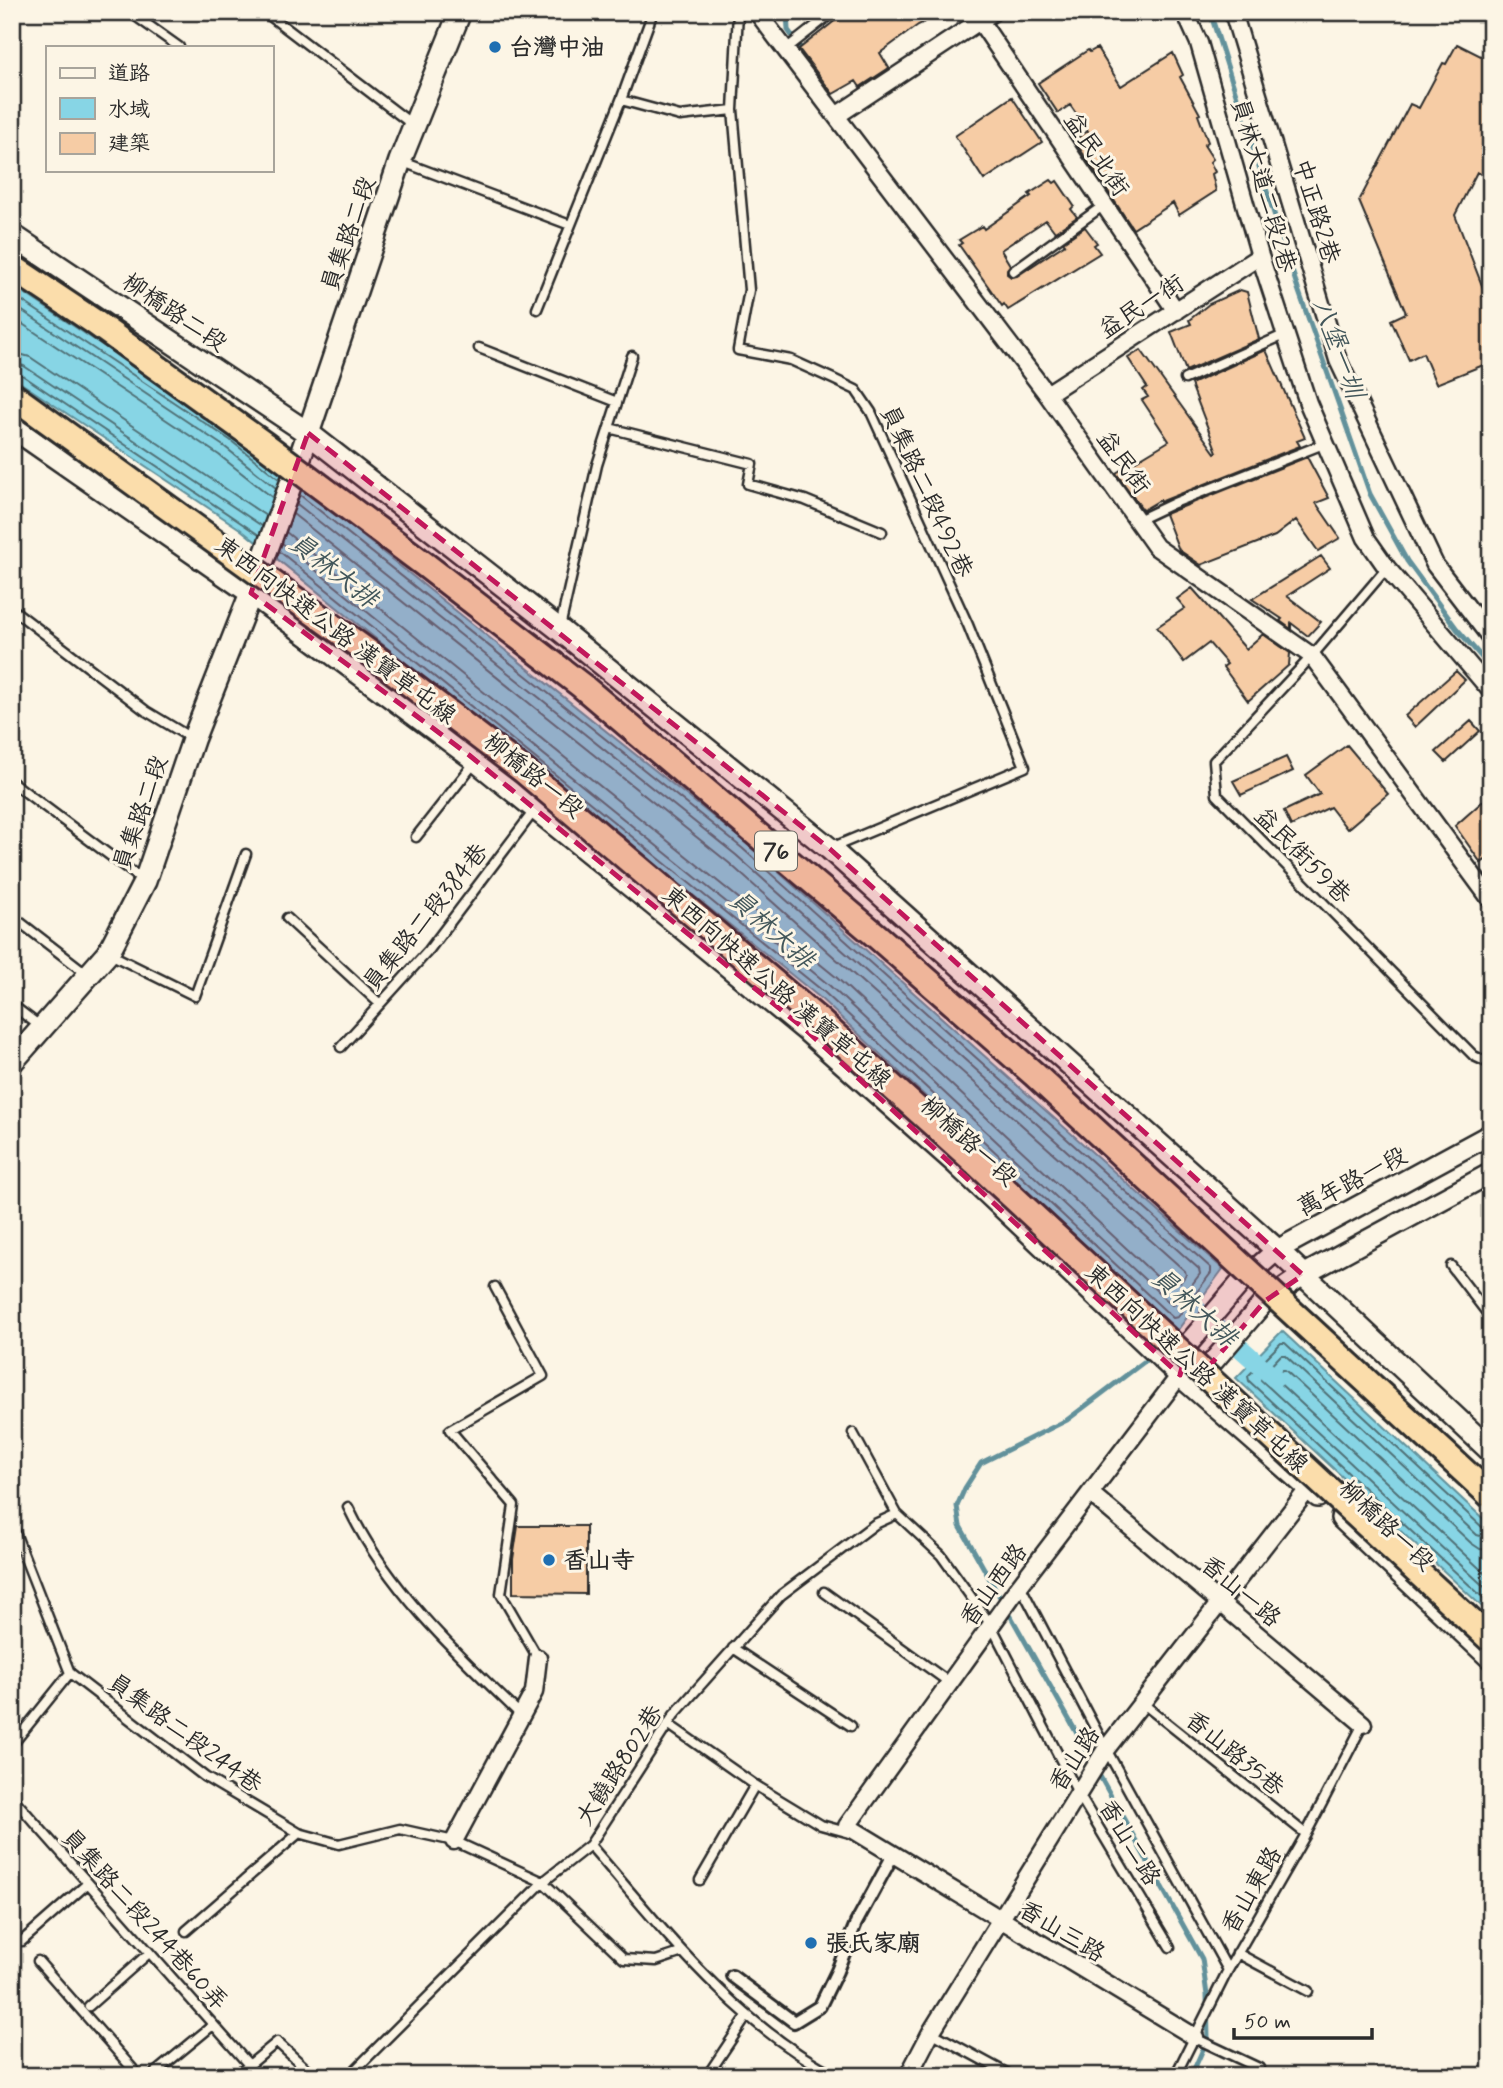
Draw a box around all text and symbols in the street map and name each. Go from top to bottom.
place label: 台灣中油 [509,33,605,64]
marker: 台灣中油 [487,39,503,55]
legend [46,46,273,172]
text: 道路 [108,60,150,88]
street label: 員林大道二段2巷 [1223,95,1302,276]
text: 水域 [108,96,150,124]
street label: 益民北街 [1056,106,1135,203]
text: 建築 [108,130,150,158]
street label: 中正路2巷 [1285,155,1346,267]
street label: 員集路二段 [315,173,384,296]
street label: 柳橋路二段 [116,267,233,360]
street label: 益民一街 [1093,268,1191,346]
water label: 八堡一圳 [1303,294,1372,406]
street label: 員集路二段492巷 [872,401,979,583]
street label: 益民街 [1089,425,1156,501]
water label: 員林大排 [281,526,386,618]
street label: 東西向快速公路 漢寶草屯線 [208,530,462,732]
street label: 柳橋路一段 [477,726,589,826]
street label: 員集路二段 [107,752,176,875]
street label: 益民街59巷 [1247,801,1357,911]
road number: 76 [755,832,797,870]
street label: 員集路二段384巷 [357,837,496,998]
street label: 東西向快速公路 漢寶草屯線 [655,880,897,1096]
water label: 員林大排 [721,883,822,979]
street label: 柳橋路一段 [913,1090,1023,1194]
street label: 萬年路一段 [1292,1140,1413,1224]
street label: 東西向快速公路 漢寶草屯線 [1078,1257,1314,1481]
water label: 員林大排 [1144,1261,1245,1357]
street label: 柳橋路一段 [1332,1474,1440,1578]
street label: 香山西路 [953,1538,1035,1634]
place label: 香山寺 [563,1546,635,1577]
street label: 香山一路 [1193,1549,1287,1635]
marker: 香山寺 [541,1552,557,1568]
street label: 員集路二段244巷 [100,1667,268,1801]
street label: 大饒路802巷 [570,1700,671,1832]
street label: 香山路35巷 [1178,1704,1290,1804]
street label: 香山路 [1043,1721,1108,1798]
street label: 香山二路 [1091,1794,1167,1892]
street label: 員集路二段244巷60弄 [54,1823,234,2018]
street label: 香山東路 [1215,1841,1290,1940]
street label: 香山三路 [1012,1894,1110,1970]
place label: 張氏家廟 [825,1929,921,1960]
marker: 張氏家廟 [803,1935,819,1951]
scale bar [1234,1997,1372,2041]
text: 50 m [1244,2008,1291,2036]

